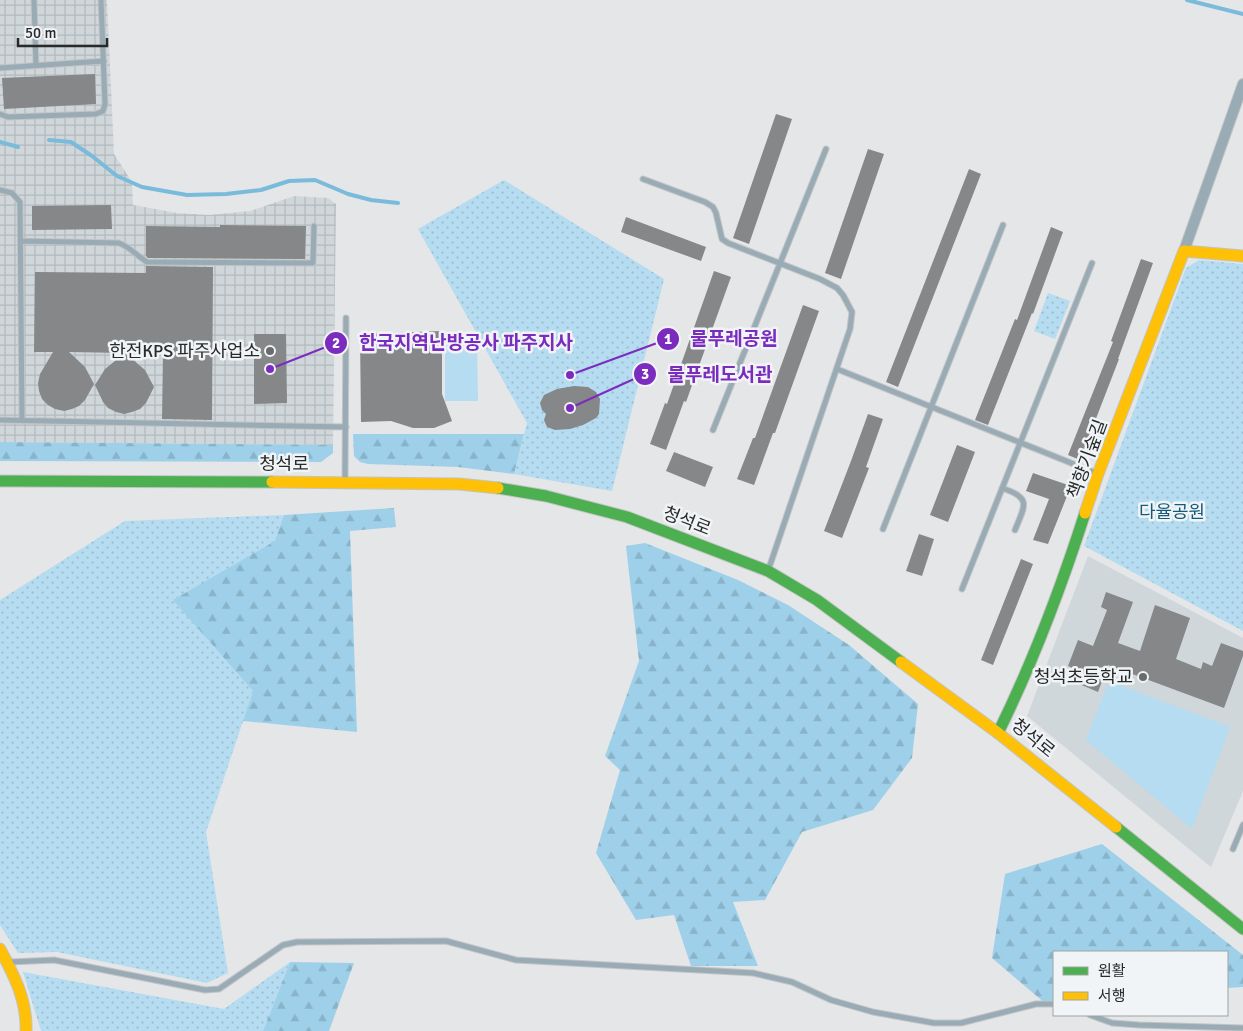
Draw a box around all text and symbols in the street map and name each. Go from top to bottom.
scale bar [18,15,106,47]
text: 50 m [25,24,56,42]
callout: 물푸레공원 [656,322,788,356]
callout: 한국지역난방공사 파주지사 [324,326,583,360]
text: 물푸레공원 [690,327,778,351]
text: 1 [664,330,672,348]
text: 한국지역난방공사 파주지사 [359,331,573,355]
text: 2 [332,334,340,352]
place label: 한전KPS 파주사업소 [109,340,260,362]
marker: 한전KPS 파주사업소 [264,345,276,357]
callout: 물푸레도서관 [632,357,782,391]
text: 물푸레도서관 [668,363,773,387]
text: 3 [641,365,649,383]
street label: 책향기숲길 [1063,416,1111,502]
street label: 청석로 [259,453,309,475]
park label: 다율공원 [1139,501,1205,523]
street label: 청석로 [660,502,714,540]
place label: 청석초등학교 [1034,666,1133,688]
marker: 청석초등학교 [1137,671,1149,683]
street label: 청석로 [1007,714,1059,762]
legend [1053,951,1228,1016]
text: 원활 [1098,962,1126,980]
text: 서행 [1098,987,1126,1005]

